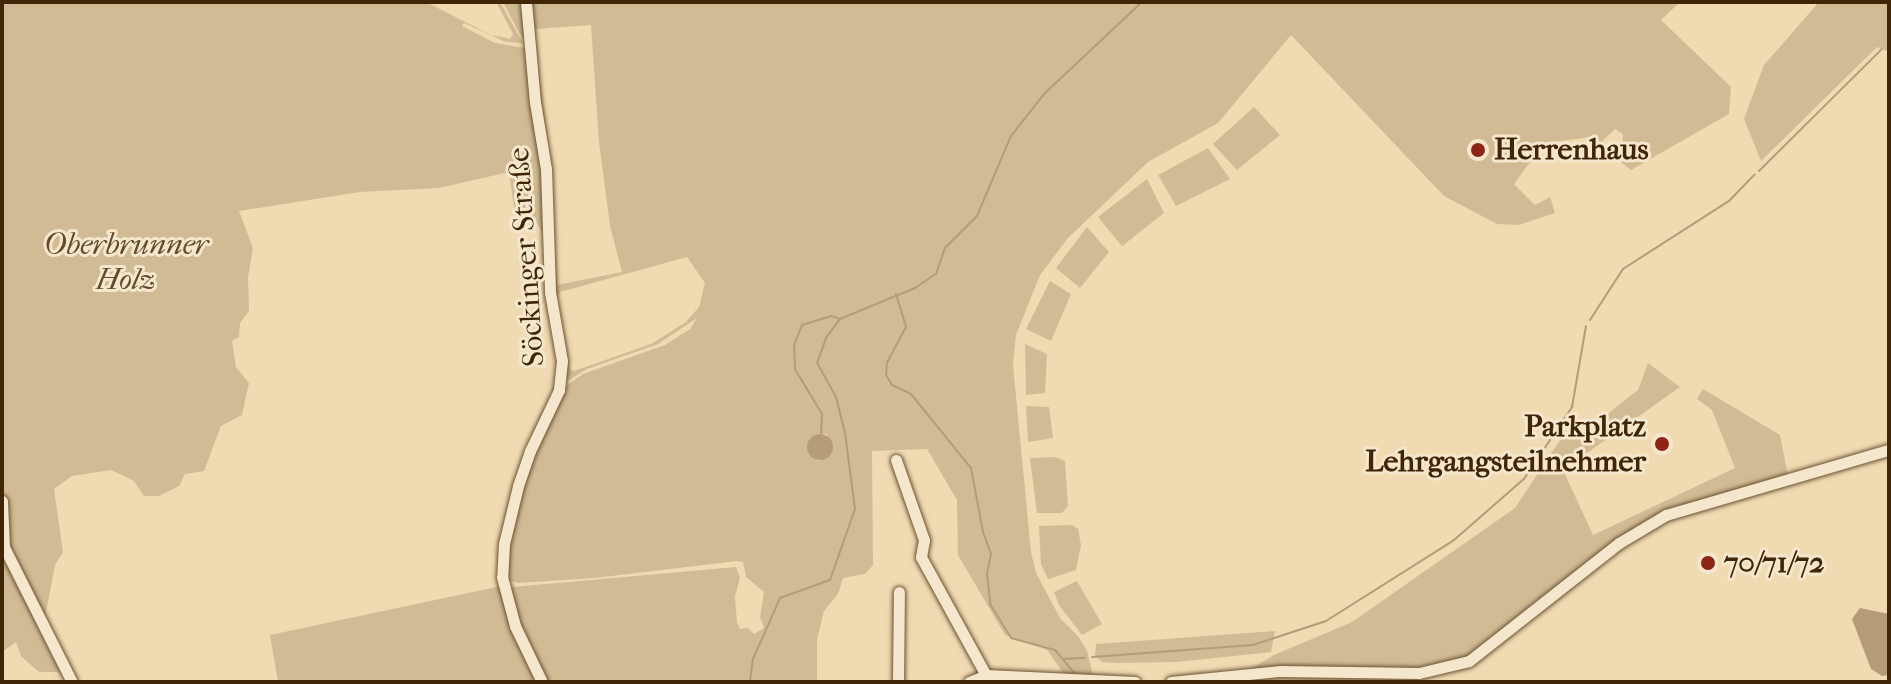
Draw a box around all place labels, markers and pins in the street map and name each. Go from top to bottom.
place label: Herrenhaus [1494,132,1648,168]
marker: Herrenhaus [1469,141,1487,159]
place label: Parkplatz Lehrgangsteilnehmer [1365,409,1646,480]
marker: Parkplatz Lehrgangsteilnehmer [1653,435,1671,453]
place label: 70/71/72 [1724,545,1825,581]
marker: 70/71/72 [1699,554,1717,572]

